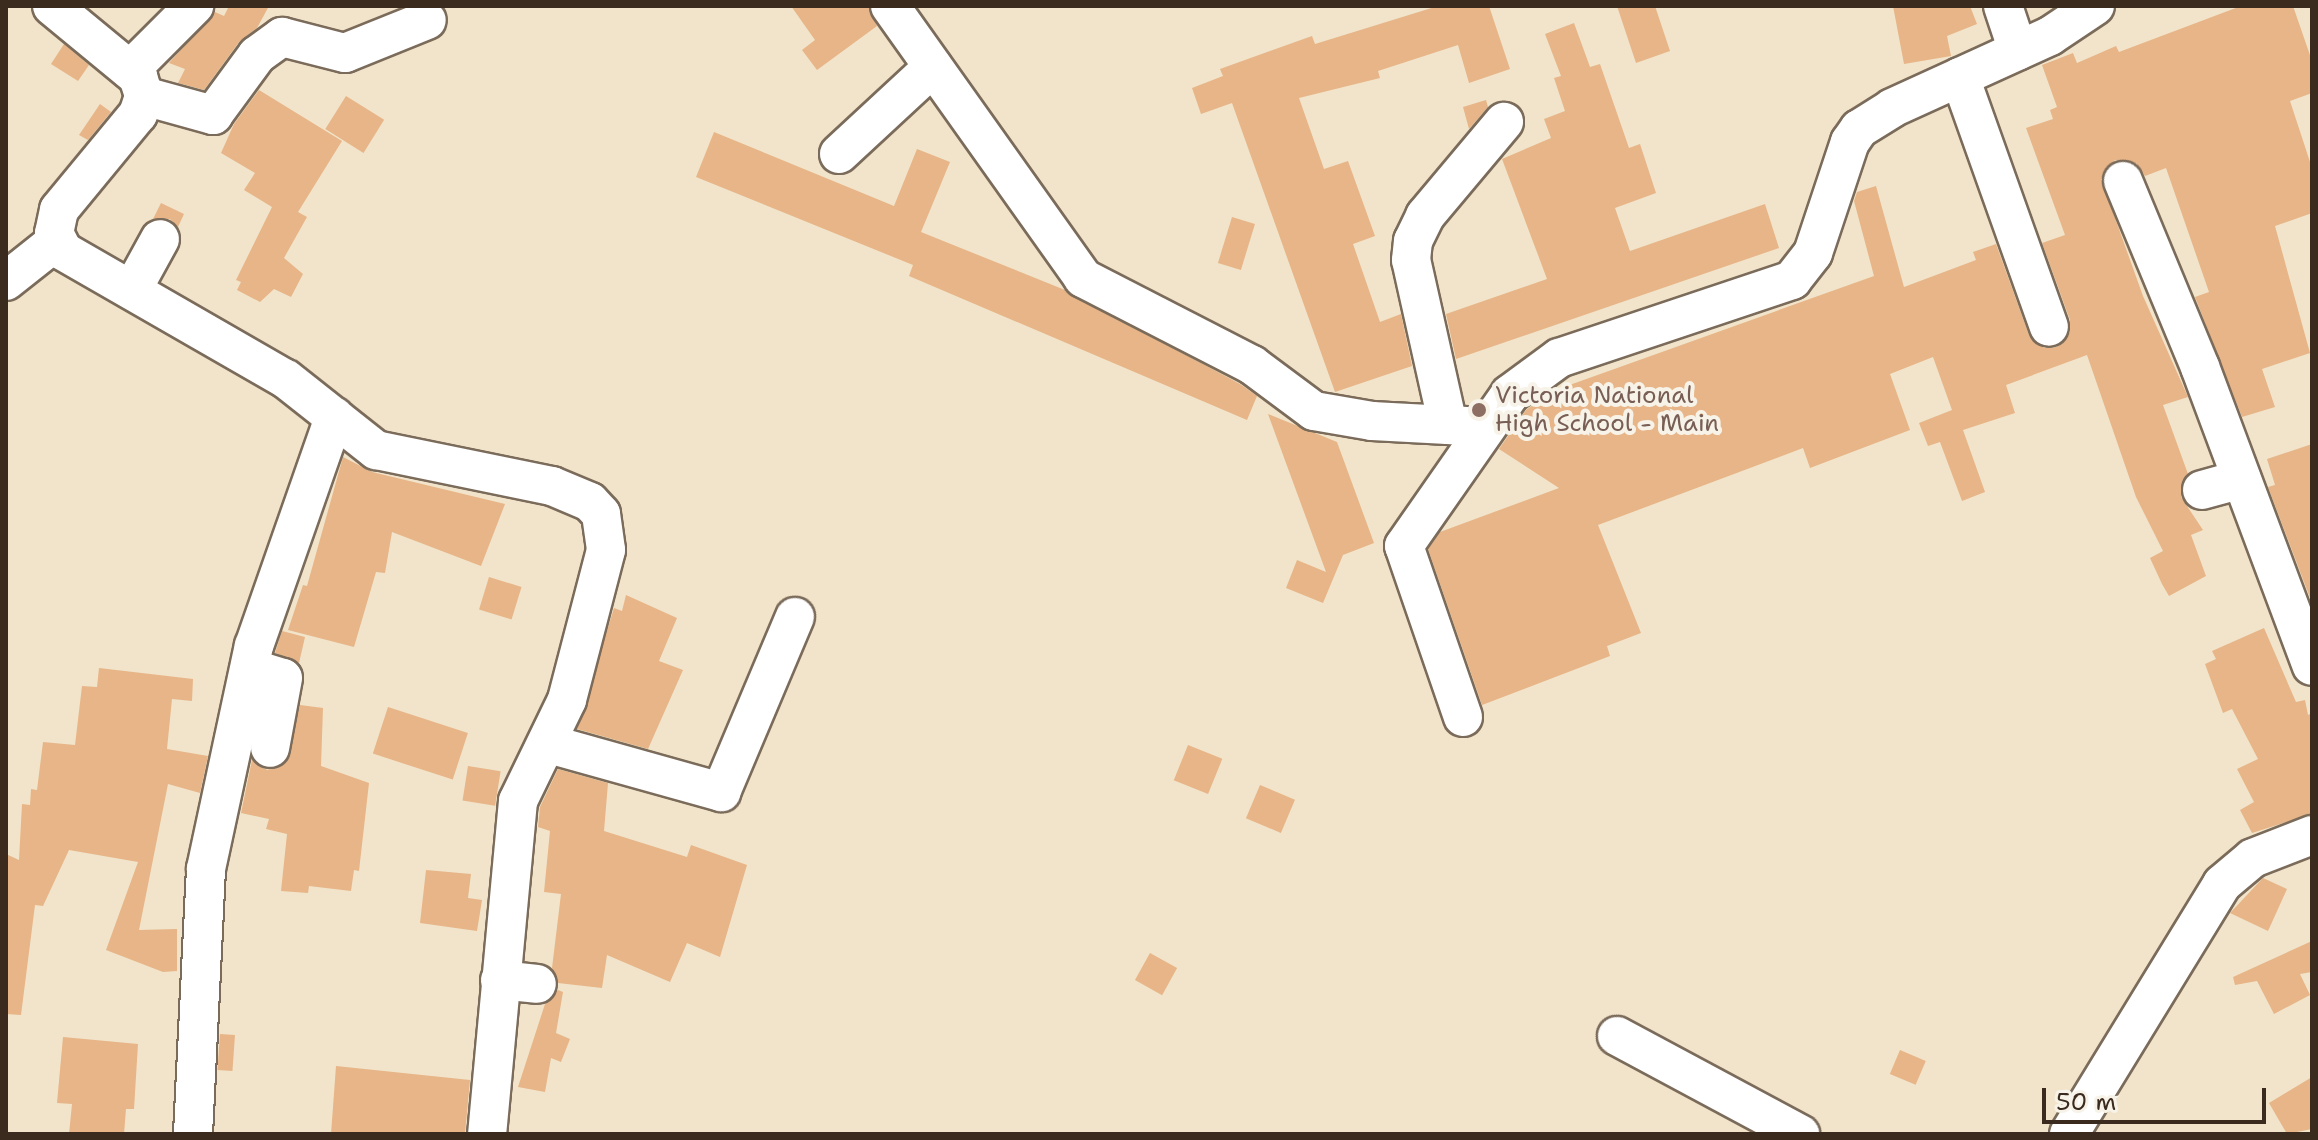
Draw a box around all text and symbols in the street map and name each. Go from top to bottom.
place label: Victoria National High School - Main [1495,382,1719,438]
marker: Victoria National High School - Main [1470,401,1488,419]
scale bar [2046,1072,2270,1122]
text: 50 m [2056,1086,2116,1118]

